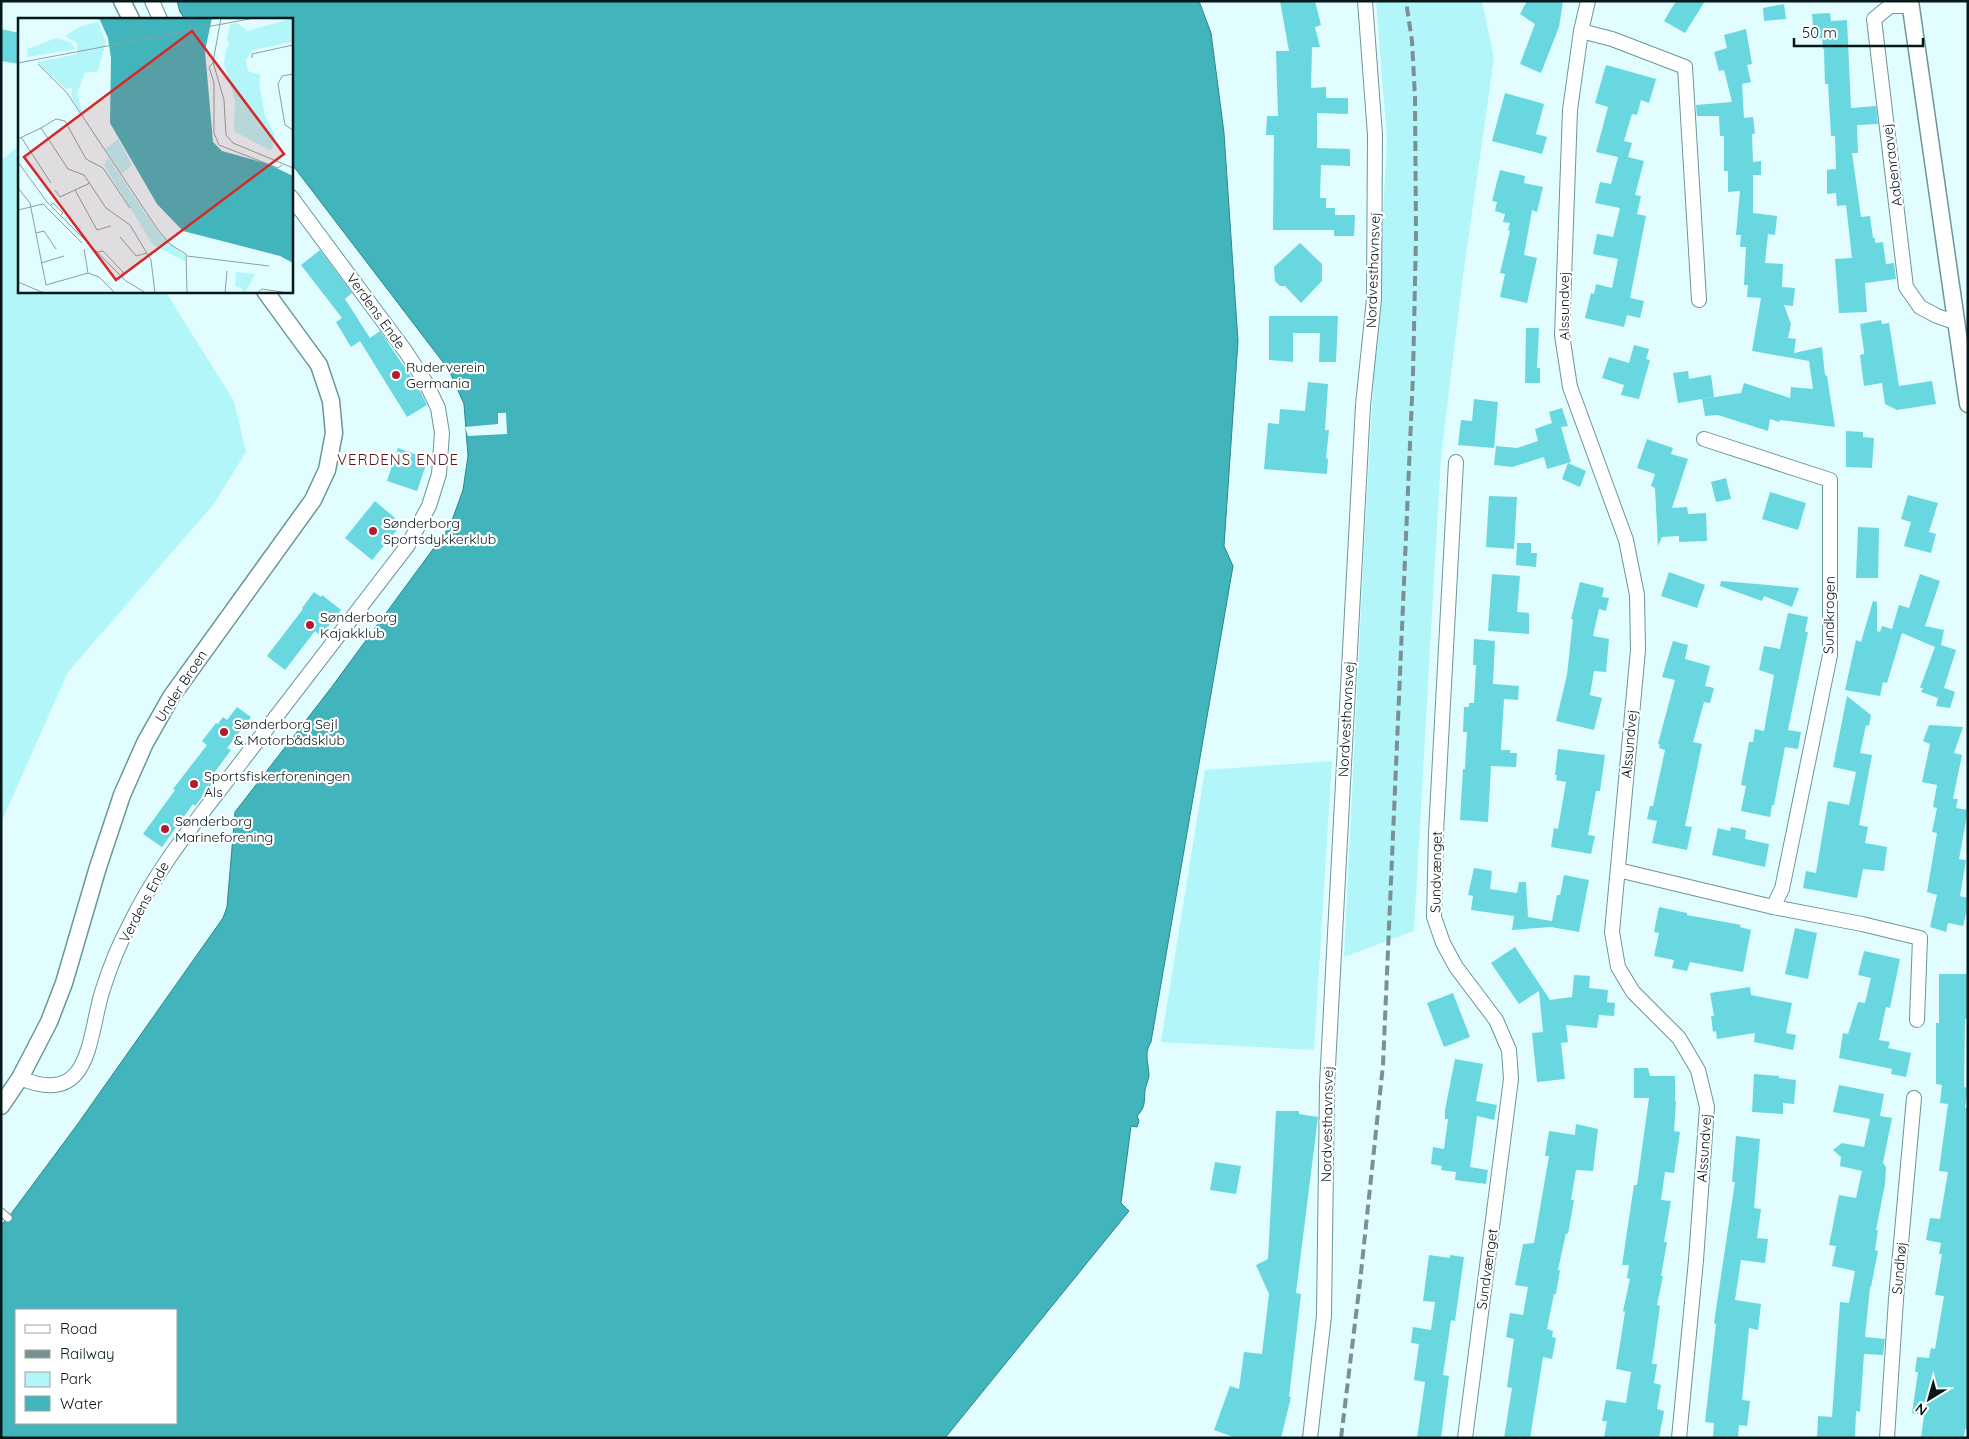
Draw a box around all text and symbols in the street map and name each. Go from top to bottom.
scale bar [1794,15,1923,47]
inset map [18,18,292,292]
text: 50 m [1802,23,1837,42]
street label: Aabenraavej [1878,122,1906,208]
street label: Nordvesthavnsvej [1362,212,1384,328]
street label: Verdens Ende [342,270,410,352]
street label: Alssundvej [1555,272,1573,340]
place label: Ruderverein Germania [406,358,485,392]
marker: Ruderverein Germania [390,369,402,381]
district label: VERDENS ENDE [337,450,459,469]
place label: Sønderborg Sportsdykkerklub [383,514,496,548]
marker: Sønderborg Sportsdykkerklub [367,525,379,537]
street label: Sundkrogen [1819,576,1839,654]
place label: Sønderborg Kajakklub [320,608,397,642]
marker: Sønderborg Kajakklub [304,619,316,631]
street label: Under Broen [151,647,211,725]
street label: Nordvesthavnsvej [1334,661,1358,777]
street label: Alssundvej [1617,709,1641,779]
place label: Sønderborg Sejl & Motorbådsklub [234,715,345,749]
marker: Sønderborg Sejl & Motorbådsklub [218,726,230,738]
place label: Sportsfiskerforeningen Als [204,767,350,801]
marker: Sportsfiskerforeningen Als [188,778,200,790]
place label: Sønderborg Marineforening [175,812,273,846]
marker: Sønderborg Marineforening [159,823,171,835]
street label: Sundvænget [1426,831,1446,913]
street label: Verdens Ende [115,858,173,946]
street label: Nordvesthavnsvej [1317,1066,1337,1182]
street label: Alssundvej [1693,1113,1715,1183]
street label: Sundvænget [1472,1227,1502,1311]
street label: Sundhøj [1888,1241,1910,1295]
legend [15,1309,178,1424]
text: Road [60,1319,97,1338]
text: Railway [60,1344,115,1363]
text: Park [60,1369,92,1388]
north arrow [1904,1374,1954,1424]
text: Water [60,1394,103,1413]
text: N [1912,1399,1931,1420]

